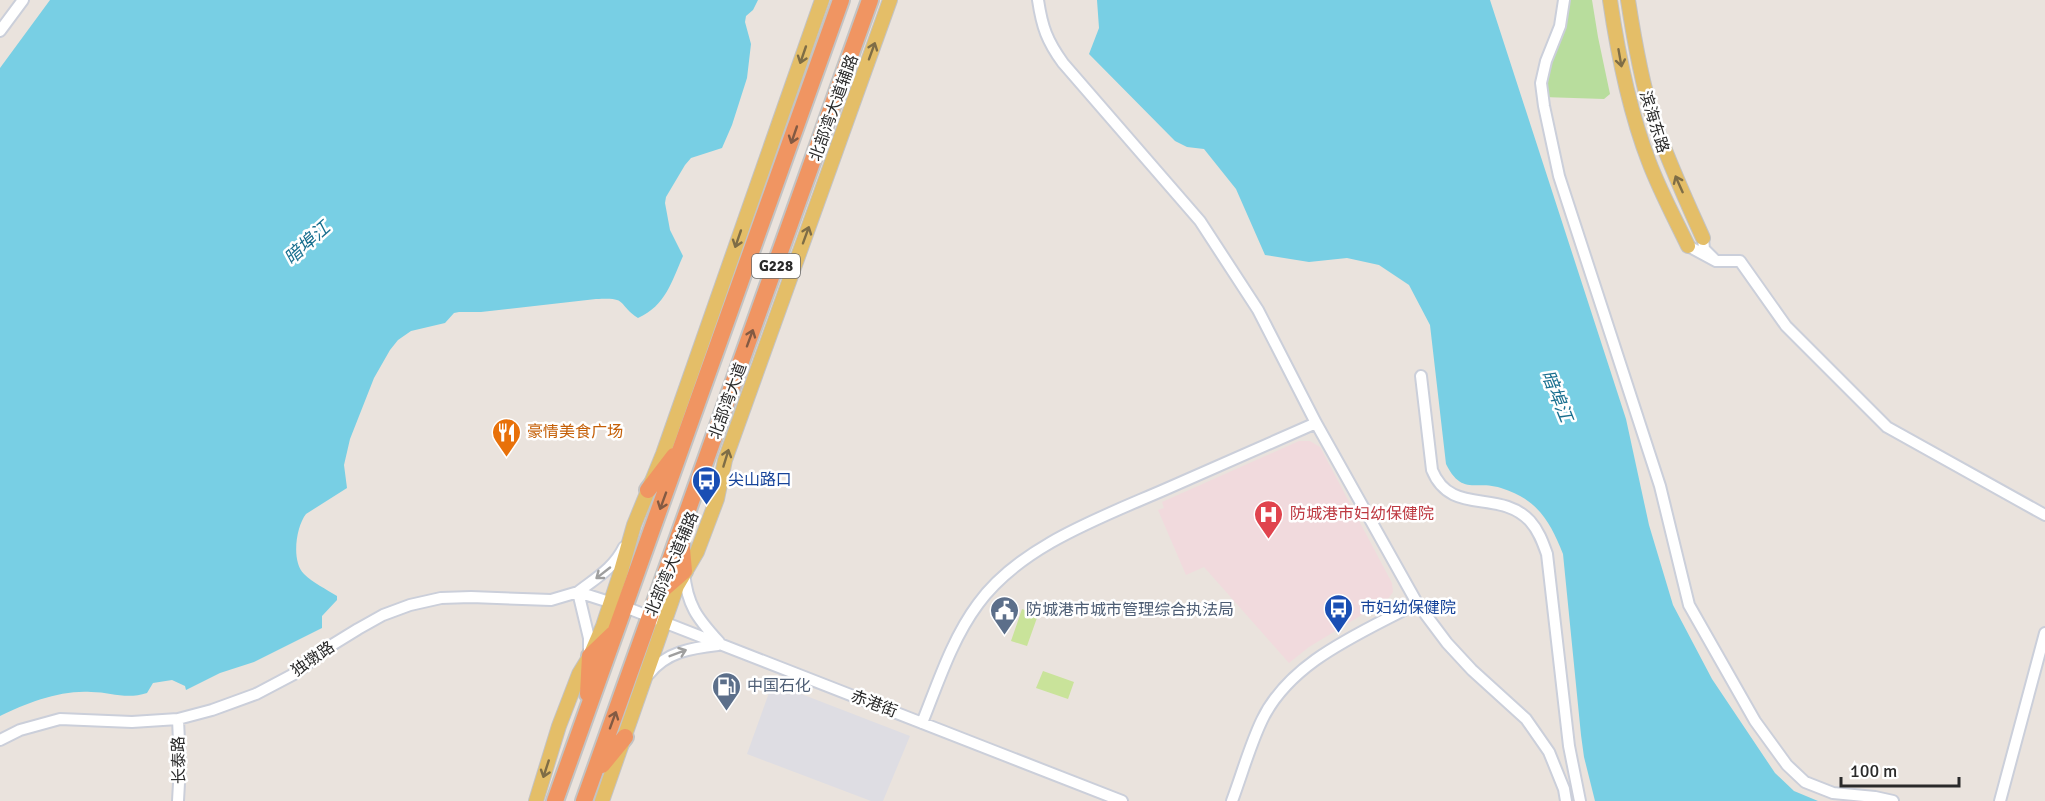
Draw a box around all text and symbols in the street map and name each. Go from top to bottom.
one-way arrow [867,42,878,61]
one-way arrow [796,45,807,64]
one-way arrow [1615,47,1626,67]
street label: 北部湾大道辅路 [805,52,863,164]
street label: 滨海东路 [1635,88,1673,156]
one-way arrow [787,125,798,143]
one-way arrow [1673,176,1684,194]
water label: 暗埠江 [280,215,336,269]
one-way arrow [802,226,813,245]
one-way arrow [732,229,743,248]
road number: G228 [752,254,800,278]
one-way arrow [746,329,757,347]
street label: 北部湾大道 [705,360,751,442]
water label: 暗埠江 [1537,367,1578,427]
restaurant icon: 豪情美食广场 [490,416,522,458]
place label: 豪情美食广场 [527,422,623,442]
one-way arrow [721,449,732,468]
bus stop icon: 尖山路口 [691,464,723,506]
place label: 尖山路口 [728,470,792,490]
one-way arrow [656,492,667,510]
hospital icon: 防城港市妇幼保健院 [1253,498,1285,540]
place label: 防城港市妇幼保健院 [1290,504,1434,524]
street label: 北部湾大道辅路 [641,509,703,619]
one-way arrow [595,567,611,579]
bus stop icon: 巿妇幼保健院 [1323,592,1355,634]
public building icon: 防城港市城市管理综合执法局 [989,594,1021,636]
place label: 巿妇幼保健院 [1360,598,1456,618]
place label: 防城港市城市管理综合执法局 [1026,600,1234,620]
street label: 独墩路 [288,637,338,681]
one-way arrow [668,647,687,658]
fuel station icon: 中国石化 [710,670,742,712]
place label: 中国石化 [747,676,811,696]
street label: 赤港街 [848,686,900,722]
one-way arrow [609,711,620,730]
street label: 长泰路 [169,736,189,784]
scale bar [1841,750,1960,788]
one-way arrow [540,759,551,778]
text: 100 m [1850,760,1897,782]

